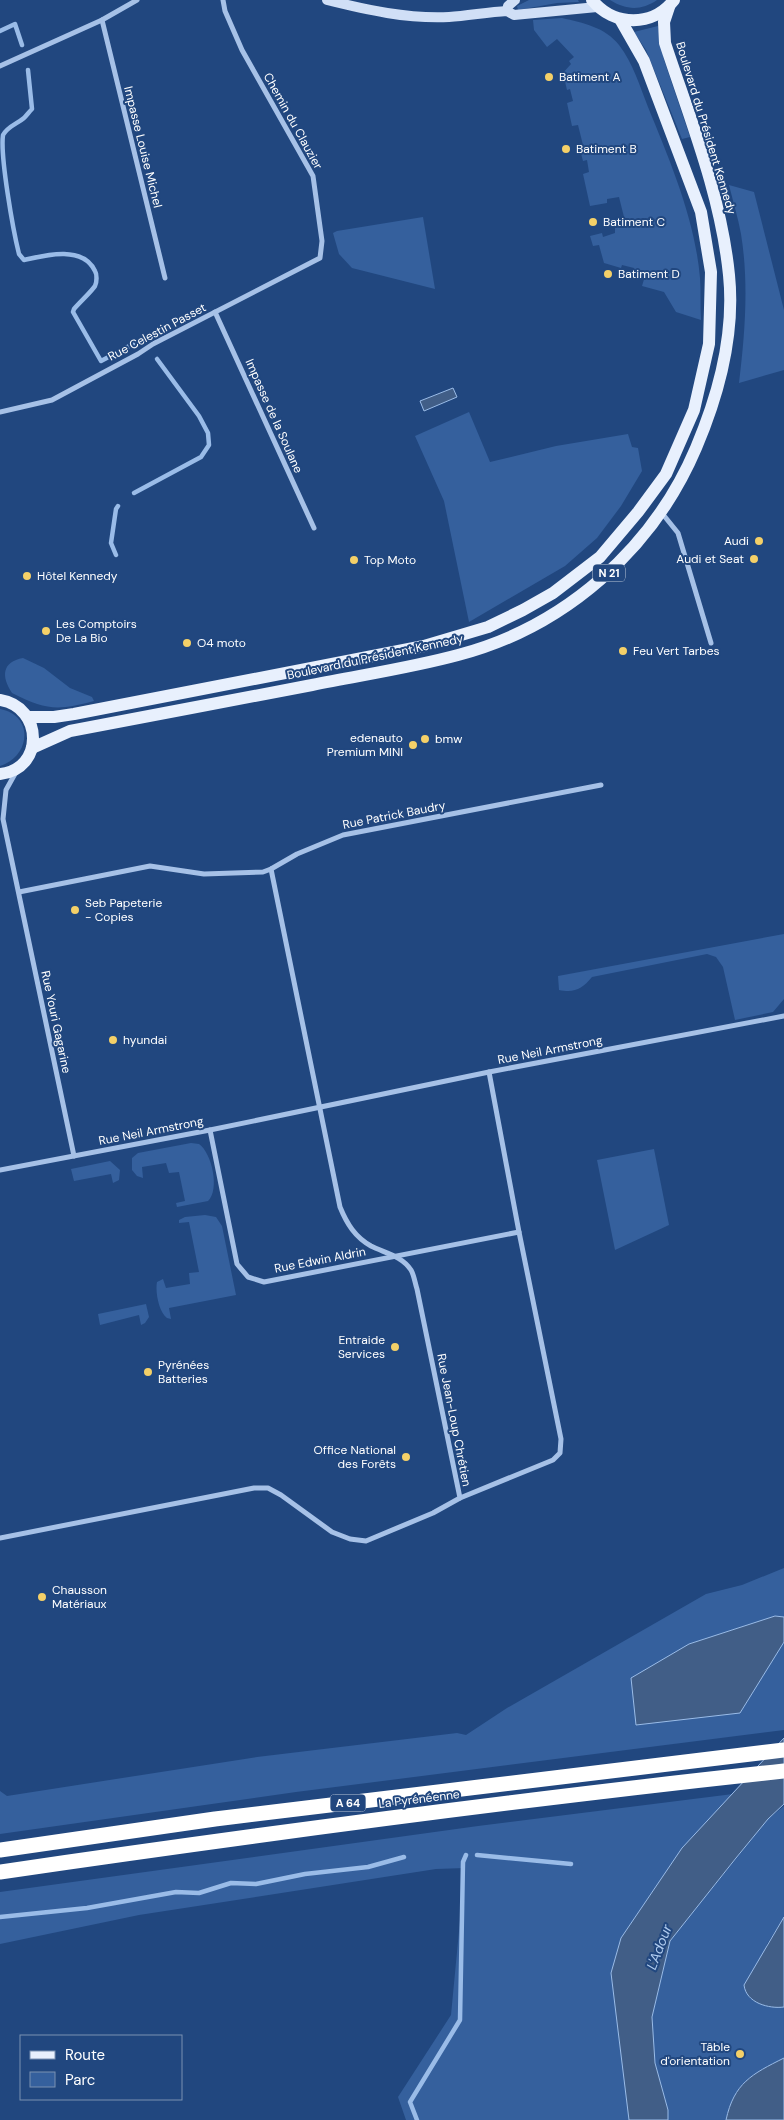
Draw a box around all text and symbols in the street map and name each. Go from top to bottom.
street label: Boulevard du Président Kennedy [672,40,740,217]
place label: Batiment A [559,69,620,85]
street label: Chemin du Clauzier [260,70,326,173]
marker: Batiment A [543,71,555,83]
street label: Impasse Louise Michel [120,85,166,209]
place label: Batiment B [576,141,637,157]
marker: Batiment B [560,143,572,155]
place label: Batiment C [603,214,665,230]
marker: Batiment C [587,216,599,228]
place label: Batiment D [618,266,680,282]
marker: Batiment D [602,268,614,280]
street label: Rue Celestin Passet [105,299,209,365]
street label: Impasse de la Soulane [242,356,306,476]
place label: Audi [724,533,749,549]
marker: Audi [753,535,765,547]
place label: Audi et Seat [676,551,744,567]
place label: Top Moto [364,552,416,568]
marker: Audi et Seat [748,553,760,565]
marker: Top Moto [348,554,360,566]
road number: N 21 [593,564,625,582]
place label: Hôtel Kennedy [37,568,118,584]
marker: Hôtel Kennedy [21,570,33,582]
place label: Les Comptoirs De La Bio [56,616,137,646]
marker: Les Comptoirs De La Bio [40,625,52,637]
street label: Boulevard du Président Kennedy [285,630,465,684]
place label: O4 moto [197,635,246,651]
marker: O4 moto [181,637,193,649]
place label: Feu Vert Tarbes [633,643,720,659]
marker: Feu Vert Tarbes [617,645,629,657]
place label: edenauto Premium MINI [327,730,403,760]
place label: bmw [435,731,462,747]
marker: bmw [419,733,431,745]
marker: edenauto Premium MINI [407,739,419,751]
street label: Rue Patrick Baudry [341,797,447,833]
place label: Seb Papeterie - Copies [85,895,162,925]
marker: Seb Papeterie - Copies [69,904,81,916]
street label: Rue Youri Gagarine [37,969,75,1075]
place label: hyundai [123,1032,167,1048]
street label: Rue Neil Armstrong [496,1032,604,1068]
marker: hyundai [107,1034,119,1046]
street label: Rue Neil Armstrong [97,1113,205,1149]
street label: Rue Edwin Aldrin [273,1243,367,1277]
place label: Entraide Services [338,1332,385,1362]
marker: Entraide Services [389,1341,401,1353]
street label: Rue Jean-Loup Chrétien [433,1352,475,1488]
place label: Pyrénées Batteries [158,1357,209,1387]
marker: Pyrénées Batteries [142,1366,154,1378]
place label: Office National des Forêts [314,1442,396,1472]
marker: Office National des Forêts [400,1451,412,1463]
place label: Chausson Matériaux [52,1582,107,1612]
marker: Chausson Matériaux [36,1591,48,1603]
street label: La Pyrénéenne [377,1786,461,1812]
road number: A 64 [330,1795,366,1812]
water label: L'Adour [642,1921,676,1972]
legend [20,2035,182,2100]
place label: Tâble d'orientation [660,2039,730,2069]
text: Route [65,2045,105,2065]
marker: Tâble d'orientation [734,2048,746,2060]
text: Parc [65,2070,95,2090]

